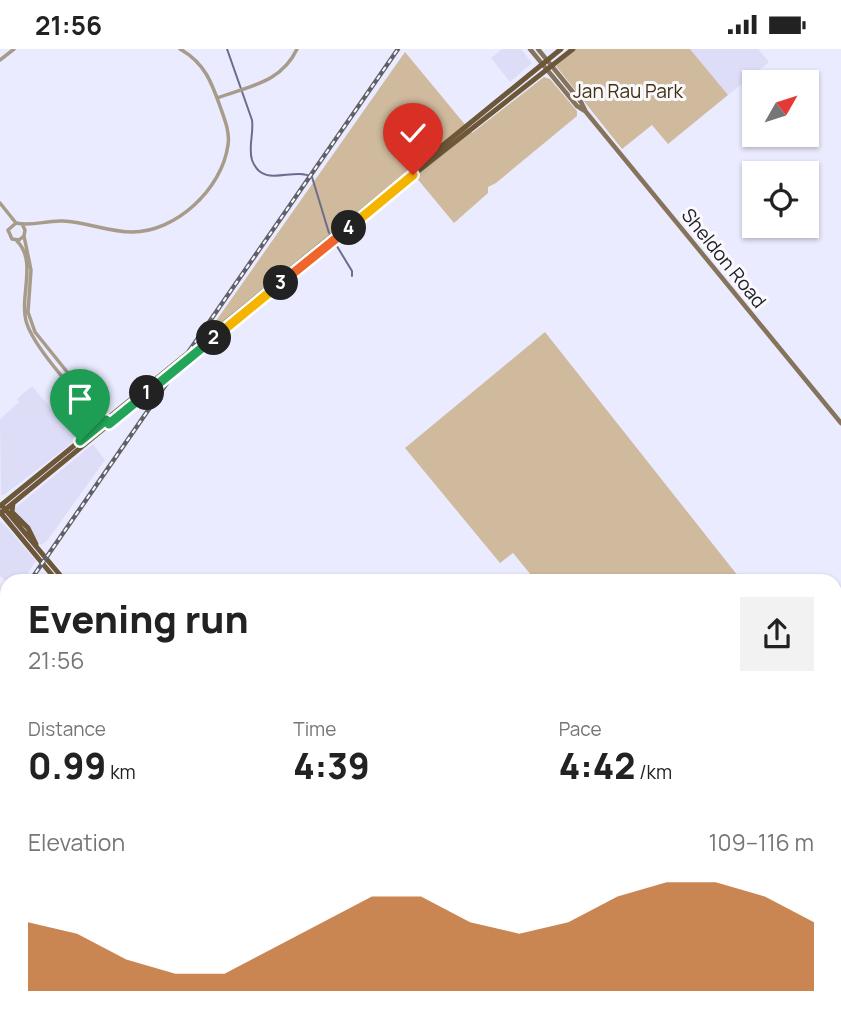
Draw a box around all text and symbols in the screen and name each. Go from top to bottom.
text: 21:56 [35,7,102,43]
north arrow [742,70,819,147]
map controls [742,70,819,238]
park label: Jan Rau Park [573,78,684,104]
pin [383,103,443,175]
icon: check [394,114,432,152]
button: locate [742,161,819,238]
street label: Sheldon Road [676,203,772,313]
pin: 4 [332,211,366,245]
text: 4 [343,214,354,240]
pin: 3 [264,265,298,301]
text: 3 [275,269,286,295]
pin: 2 [196,321,232,355]
text: 2 [208,324,219,350]
pin [50,369,110,441]
pin: 1 [130,375,164,411]
text: 1 [142,379,151,405]
icon: arrive [61,380,99,418]
text: Evening run [28,592,249,644]
button: share [740,597,814,671]
text: 21:56 [28,644,85,676]
text: Distance [28,716,106,742]
text: Time [293,716,336,742]
text: Pace [559,716,602,742]
text: 0.99 [28,742,106,790]
text: 4:39 [293,742,370,790]
text: 4:42 [559,742,635,790]
text: km [106,759,136,785]
text: /km [635,759,672,785]
text: Elevation [28,826,125,858]
text: 109–116 m [708,826,814,858]

